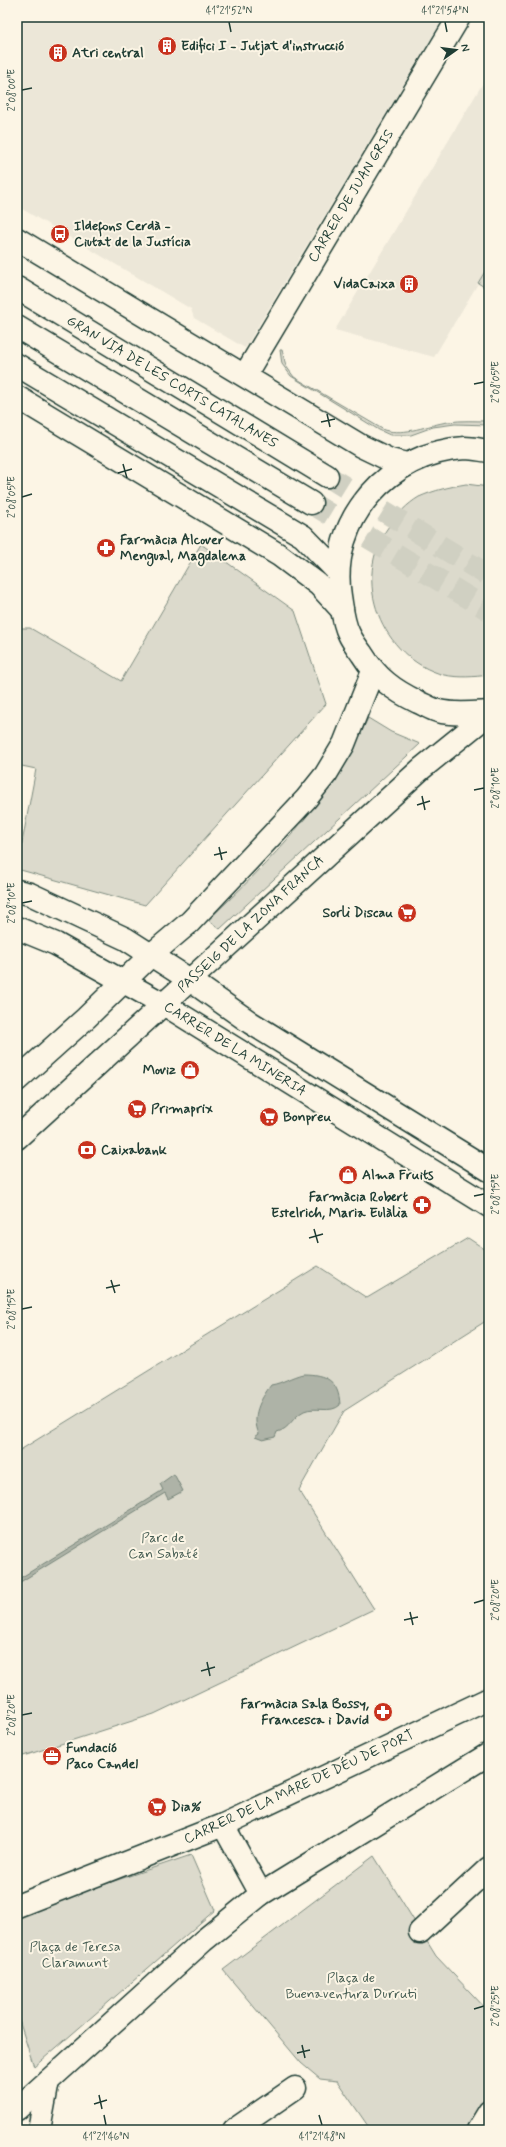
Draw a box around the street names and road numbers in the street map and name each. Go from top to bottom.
street label: CARRER DE JUAN GRIS [304,126,398,266]
street label: GRAN VIA DE LES CORTS CATALANES [63,312,281,452]
street label: PASSEIG DE LA ZONA FRANCA [174,851,328,997]
street label: CARRER DE LA MINERIA [160,998,310,1100]
street label: CARRER DE LA MARE DE DÉU DE PORT [181,1726,417,1848]

